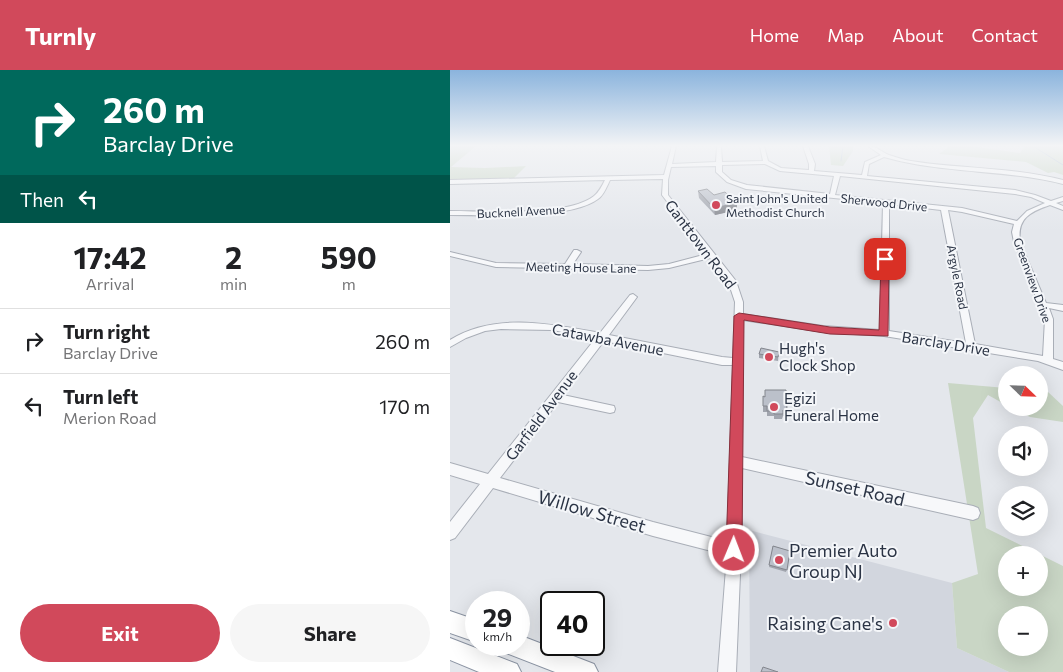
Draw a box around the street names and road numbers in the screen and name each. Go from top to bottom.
street label: Sherwood Drive [840,190,928,214]
street label: Ganttown Road [662,196,740,292]
street label: Bucknell Avenue [476,202,566,220]
street label: Greenview Drive [1011,236,1055,324]
street label: Argyle Road [945,244,971,311]
street label: Meeting House Lane [525,259,637,275]
street label: Catawba Avenue [551,319,666,359]
street label: Barclay Drive [901,327,991,359]
street label: Garfield Avenue [501,366,581,463]
street label: Sunset Road [803,466,907,510]
street label: Willow Street [535,485,649,537]

